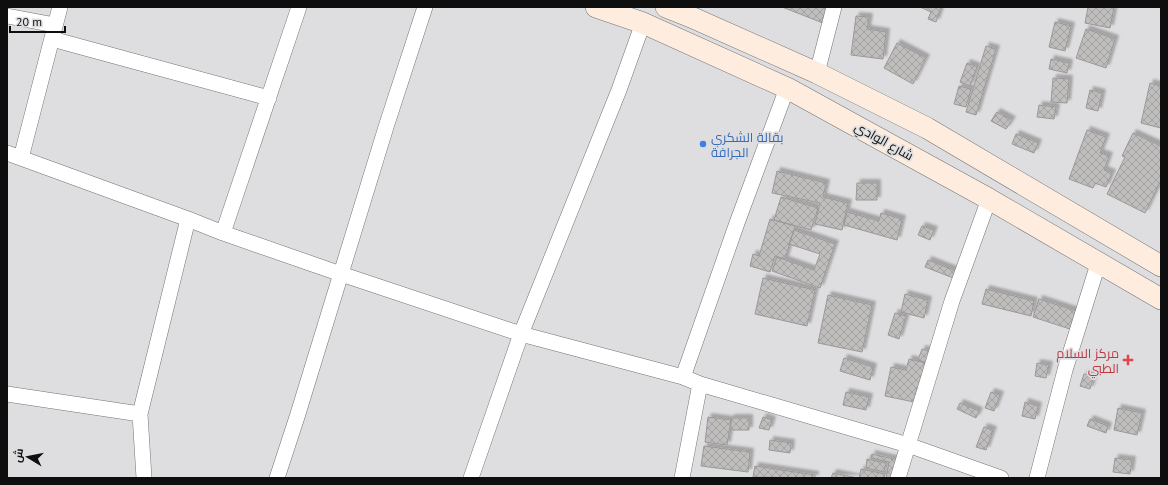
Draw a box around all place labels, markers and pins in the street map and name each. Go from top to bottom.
place label: بقالة الشكري الجرافة [711,129,784,161]
marker: بقالة الشكري الجرافة [698,139,708,149]
place label: مركز السلام الطبي [1056,345,1119,379]
marker: مركز السلام الطبي [1122,354,1134,366]

